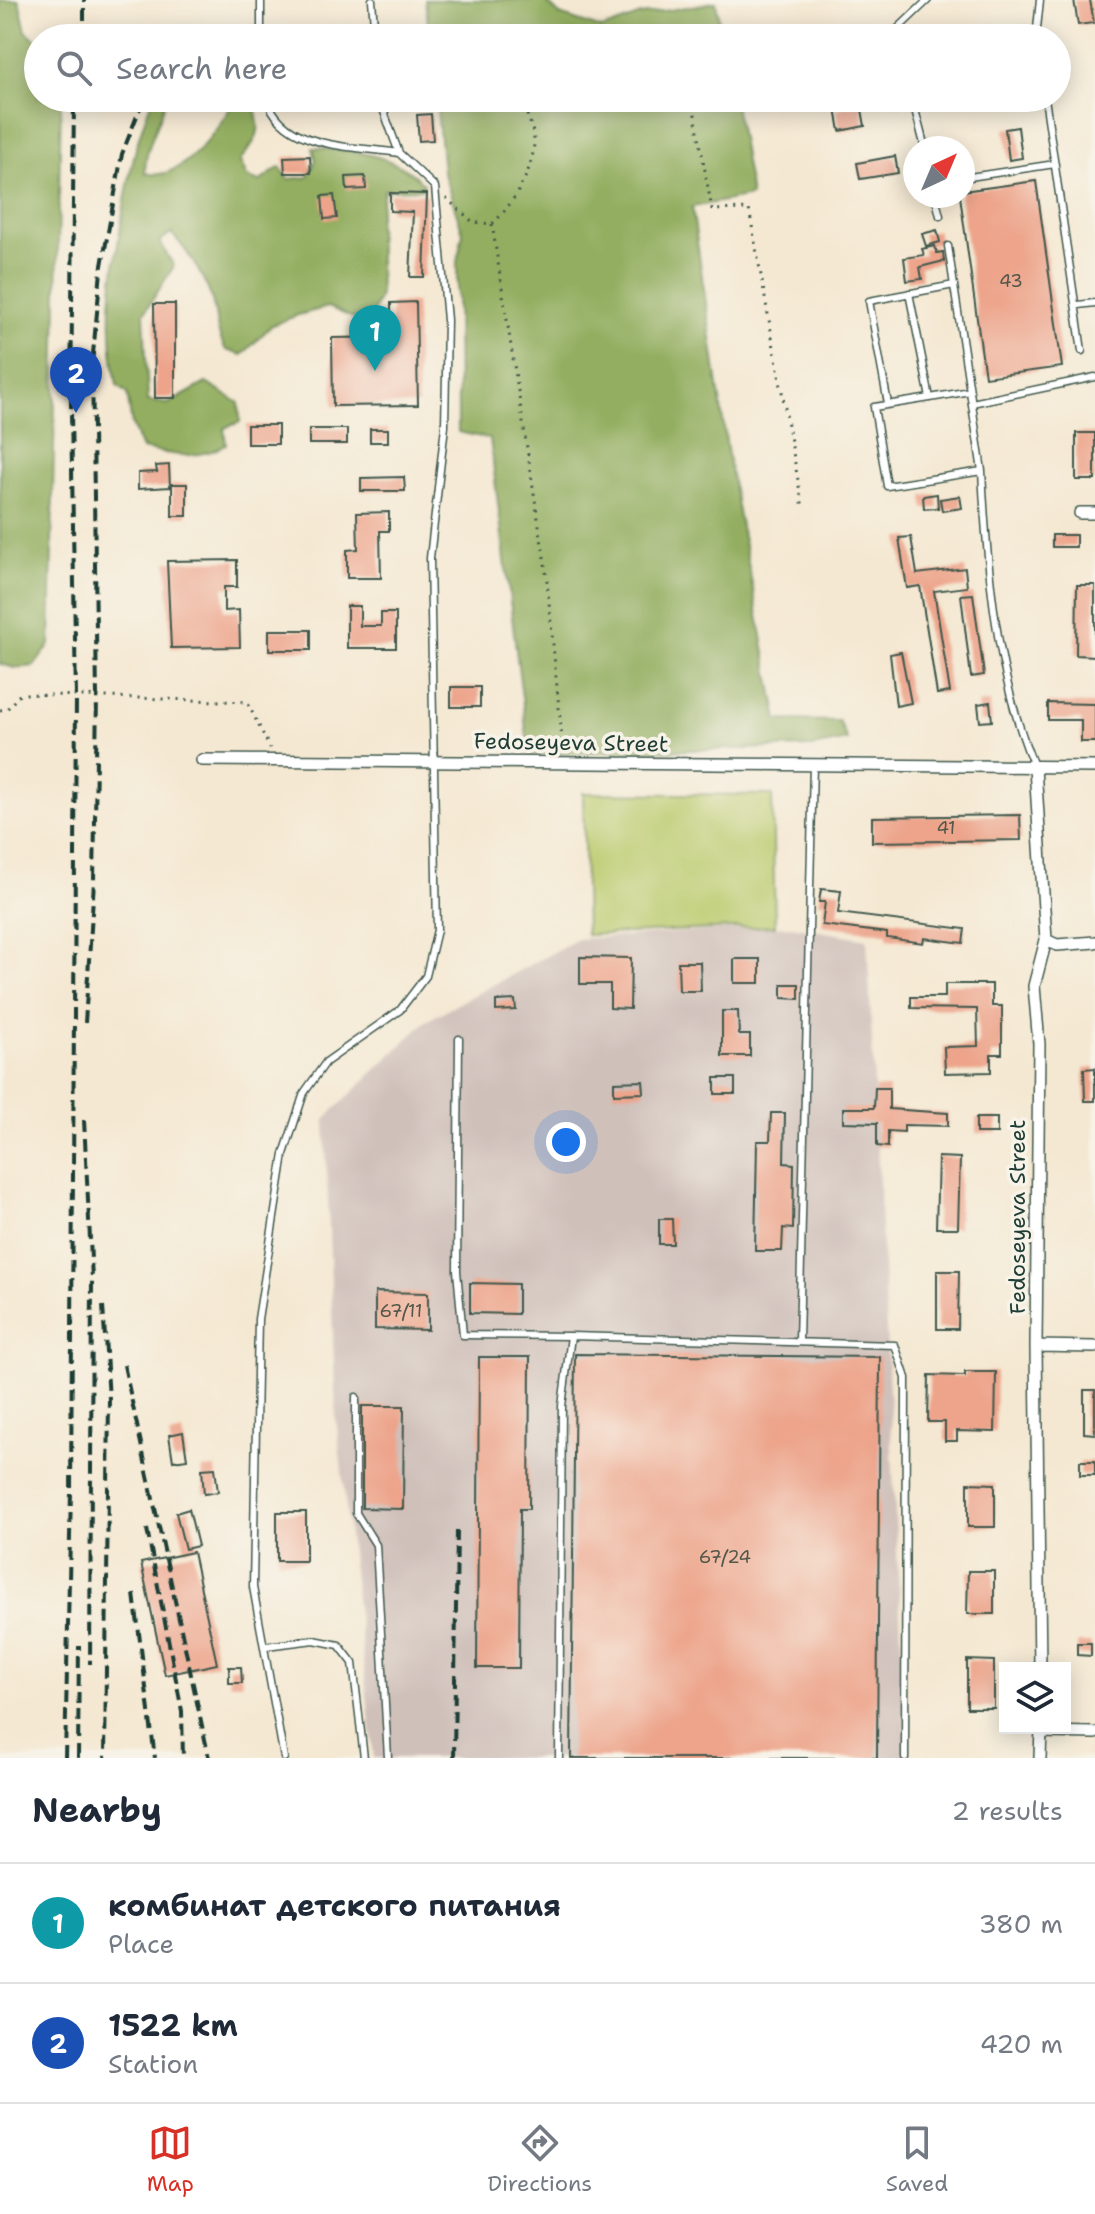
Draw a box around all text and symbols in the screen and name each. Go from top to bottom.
search box [24,24,1071,112]
icon: search [52,46,96,90]
text: Search here [116,48,287,89]
north arrow [903,136,975,208]
house number: 43 [999,269,1023,293]
pin: 1 [349,305,401,371]
pin: 2 [50,347,102,413]
street label: Fedoseyeva Street [473,726,669,759]
house number: 41 [936,816,956,840]
street label: Fedoseyeva Street [1003,1120,1032,1314]
your location [546,1122,586,1162]
house number: 67/11 [379,1299,423,1323]
house number: 67/24 [699,1545,751,1569]
map controls [999,1662,1071,1734]
button: layers [999,1662,1071,1734]
text: Nearby [32,1787,162,1833]
text: 2 results [951,1793,1063,1828]
text: комбинат детского питания [108,1885,561,1926]
text: 1 [52,1906,64,1941]
text: 380 m [978,1906,1063,1941]
text: Place [108,1926,174,1961]
text: 1522 km [108,2005,238,2046]
text: 2 [49,2026,67,2061]
text: 420 m [980,2026,1063,2061]
text: Station [108,2046,198,2081]
tab: Map [147,2121,194,2198]
tab: Directions [487,2121,592,2198]
tab: Saved [886,2121,948,2198]

